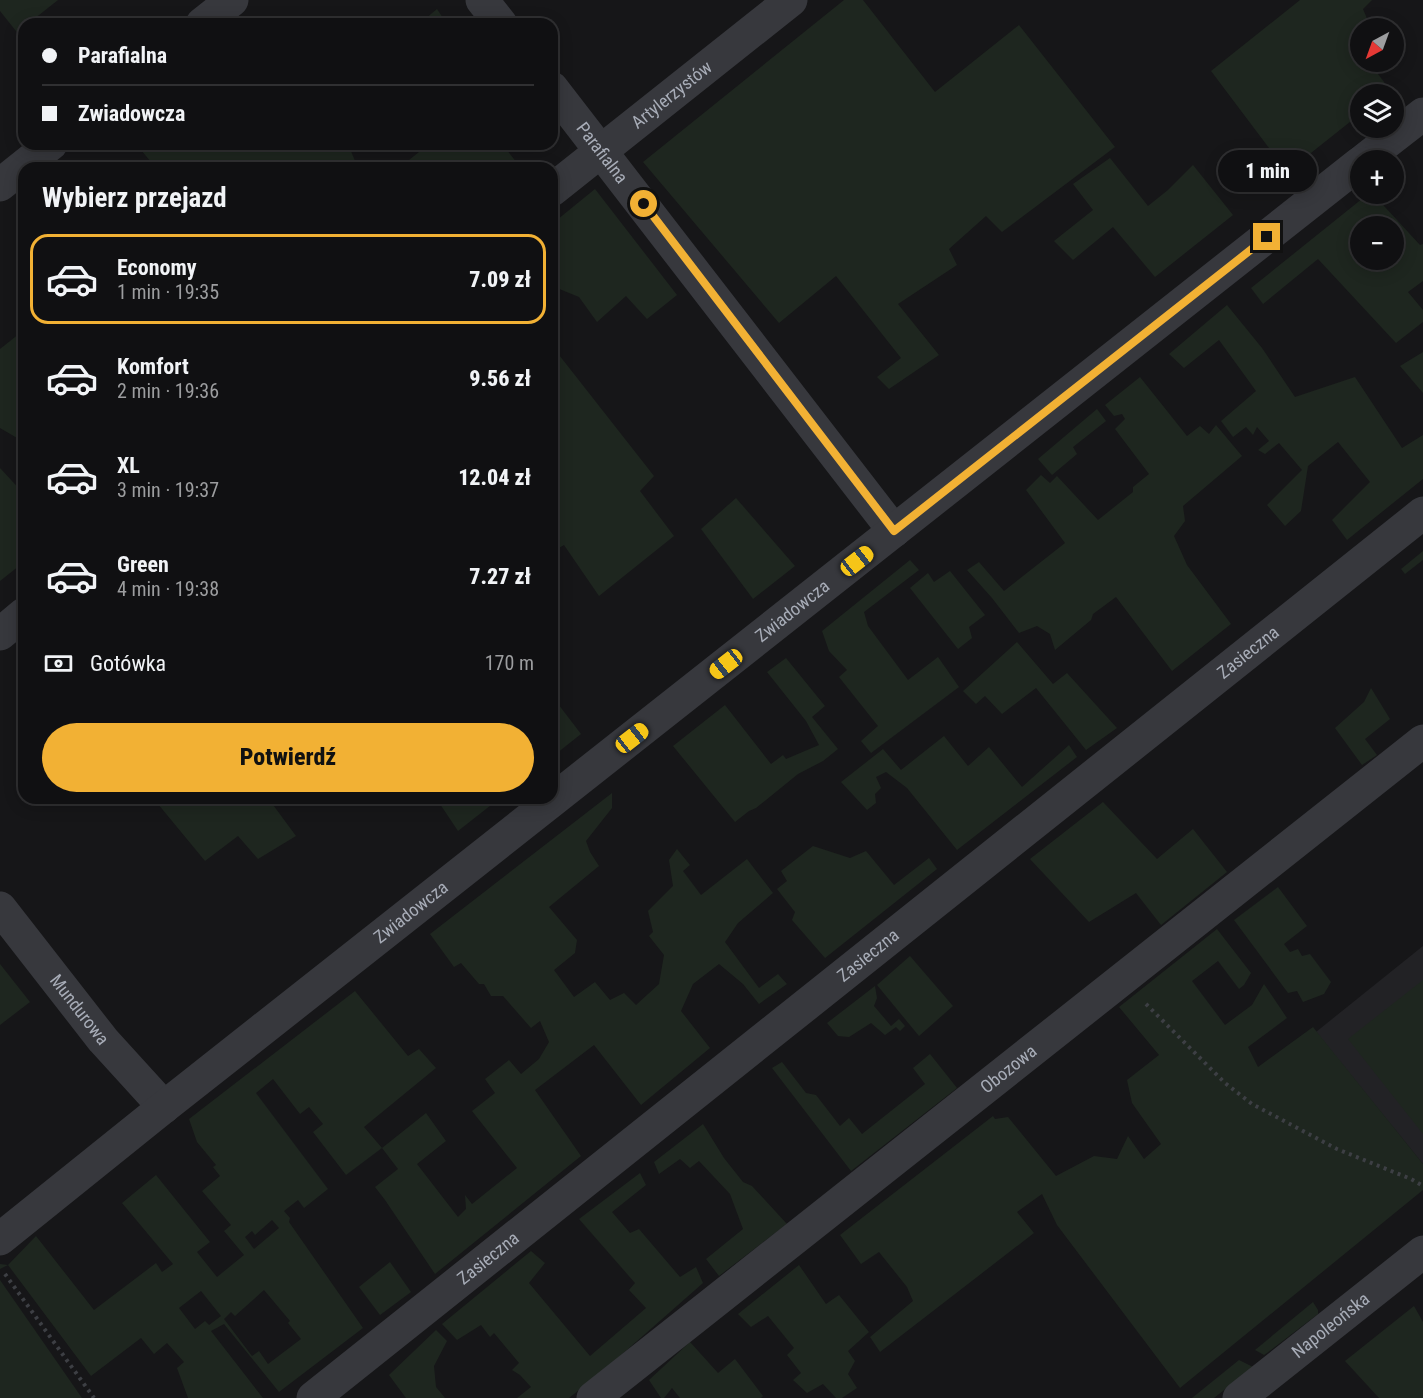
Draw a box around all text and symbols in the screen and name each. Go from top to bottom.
north arrow [1350,18,1404,72]
map controls [1350,18,1404,270]
text: Parafialna [78,43,167,68]
street label: Artylerzystów [627,56,716,133]
button: layers [1350,84,1404,138]
text: Zwiadowcza [78,101,185,126]
street label: Parafialna [572,118,633,187]
callout: 1 min [1218,150,1316,192]
button: + [1350,150,1404,204]
text: 1 min [1245,159,1290,183]
text: Wybierz przejazd [42,182,227,214]
route start [630,190,657,217]
button: − [1350,216,1404,270]
route end [1253,223,1280,250]
icon: car [45,252,99,306]
text: Economy [117,255,197,280]
text: 7.09 zł [469,267,531,292]
text: 1 min · 19:35 [117,280,219,304]
icon: car [45,351,99,405]
text: Komfort [117,354,189,379]
text: 9.56 zł [469,366,531,391]
text: 2 min · 19:36 [117,379,219,403]
icon: car [45,450,99,504]
text: XL [117,453,140,478]
text: 12.04 zł [458,465,531,490]
text: 3 min · 19:37 [117,478,219,502]
car [837,543,877,579]
icon: car [45,549,99,603]
text: Green [117,552,169,577]
text: 7.27 zł [469,564,531,589]
street label: Zwiadowcza [751,575,833,646]
text: 4 min · 19:38 [117,577,219,601]
street label: Zasieczna [1213,621,1283,683]
car [706,646,746,682]
icon: cash [42,647,75,680]
text: Gotówka [90,651,166,676]
text: 170 m [485,651,534,675]
car [612,720,652,756]
button: Potwierdź [42,723,534,792]
street label: Zwiadowcza [369,876,452,947]
street label: Zasieczna [833,924,903,986]
street label: Mundurowa [46,970,114,1049]
street label: Obozowa [976,1040,1041,1097]
street label: Zasieczna [453,1227,523,1289]
street label: Napoleońska [1287,1288,1373,1362]

